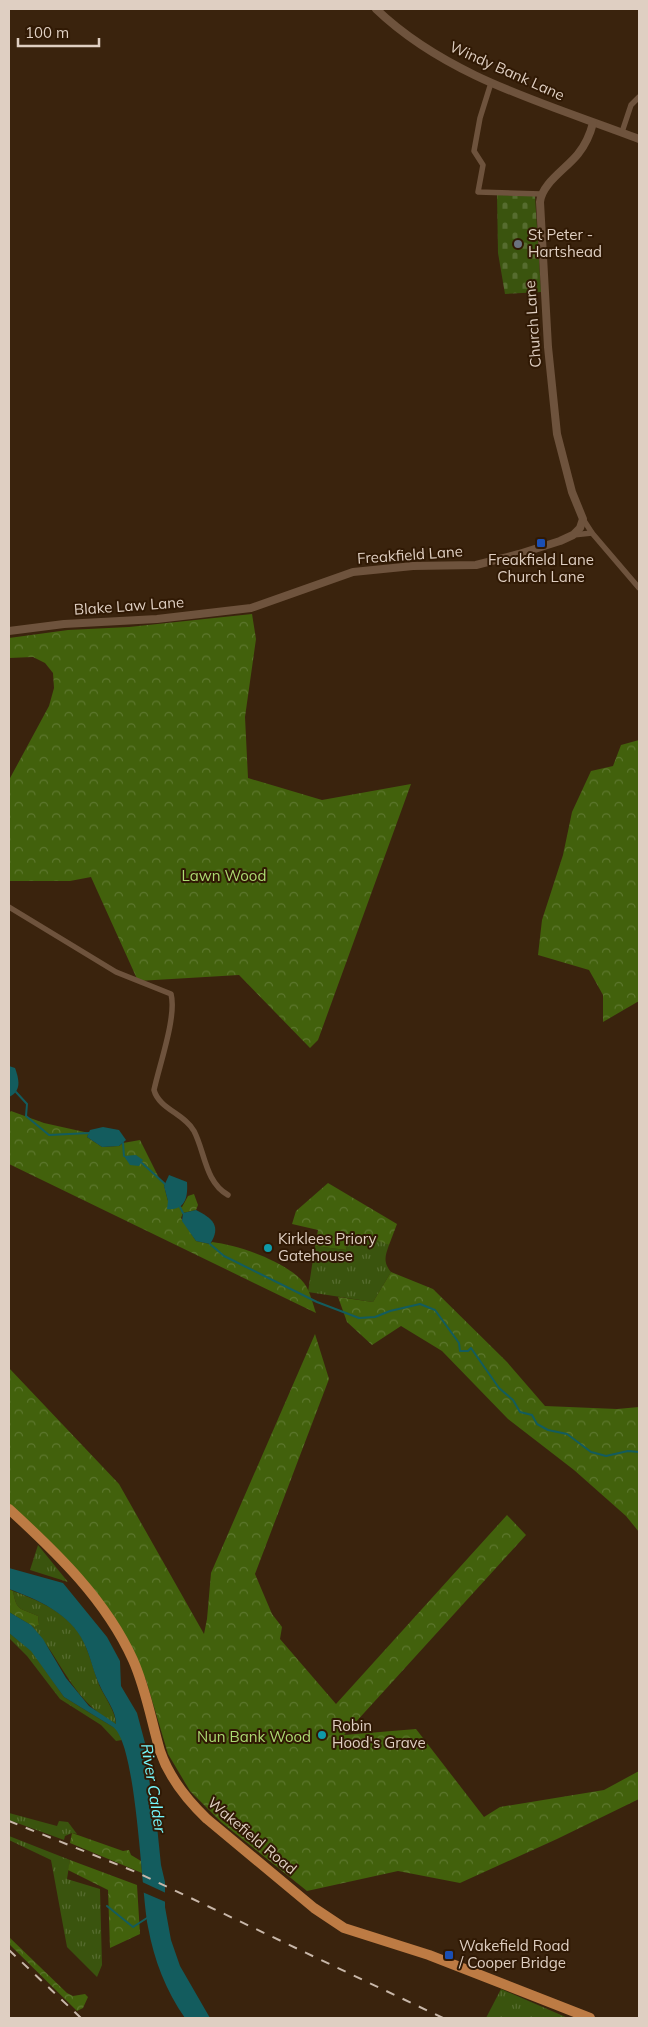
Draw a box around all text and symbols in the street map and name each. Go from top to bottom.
scale bar [18,15,99,47]
text: 100 m [25,23,69,42]
street label: Windy Bank Lane [447,37,568,104]
place label: St Peter - Hartshead [528,225,602,261]
marker: St Peter - Hartshead [512,238,524,250]
street label: Church Lane [520,280,545,368]
marker: Freakfield Lane Church Lane [535,537,547,549]
street label: Freakfield Lane [356,541,463,568]
place label: Freakfield Lane Church Lane [488,550,594,586]
street label: Blake Law Lane [73,592,185,619]
park label: Lawn Wood [182,866,266,885]
place label: Kirklees Priory Gatehouse [278,1229,377,1265]
marker: Kirklees Priory Gatehouse [262,1242,274,1254]
place label: Robin Hood's Grave [332,1716,426,1752]
park label: Nun Bank Wood [197,1727,311,1746]
marker: Robin Hood's Grave [316,1729,328,1741]
water label: River Calder [137,1742,171,1835]
street label: Wakefield Road [204,1793,301,1878]
place label: Wakefield Road / Cooper Bridge [458,1936,570,1972]
marker: Wakefield Road / Cooper Bridge [443,1949,455,1961]

